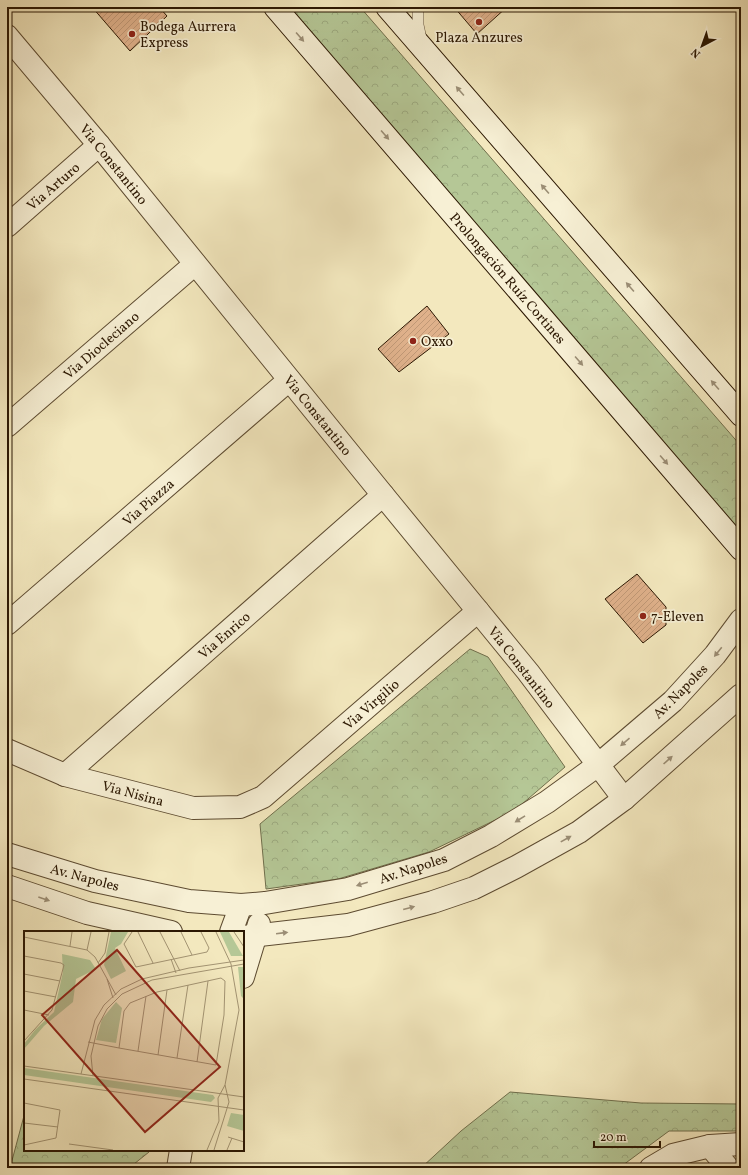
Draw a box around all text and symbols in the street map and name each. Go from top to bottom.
marker: Plaza Anzures [474,17,484,27]
place label: Bodega Aurrera Express [140,18,236,53]
north arrow [682,26,722,66]
marker: Bodega Aurrera Express [127,29,137,39]
place label: Plaza Anzures [435,29,523,48]
one-way arrow [296,31,305,42]
text: N [688,44,704,61]
one-way arrow [455,86,464,96]
street label: Via Constantino [74,120,151,209]
one-way arrow [381,130,390,140]
street label: Via Arturo [23,159,85,216]
one-way arrow [541,184,550,194]
street label: Prolongación Ruíz Cortines [444,209,569,349]
one-way arrow [626,282,635,292]
street label: Via Diocleciano [60,308,144,384]
place label: Oxxo [421,333,453,352]
marker: Oxxo [408,336,418,346]
one-way arrow [575,356,584,366]
street label: Via Constantino [278,371,355,460]
one-way arrow [711,380,720,391]
one-way arrow [660,454,669,465]
street label: Via Piazza [119,475,179,531]
street label: Via Enrico [195,608,255,664]
place label: 7-Eleven [651,608,704,627]
marker: 7-Eleven [638,611,648,621]
street label: Via Constantino [483,623,559,713]
one-way arrow [713,646,722,657]
street label: Av. Napoles [649,660,713,724]
street label: Via Virgilio [340,675,404,735]
one-way arrow [619,738,630,747]
one-way arrow [663,755,674,764]
street label: Via Nisina [100,777,166,812]
one-way arrow [514,815,526,822]
one-way arrow [560,836,572,843]
street label: Av. Napoles [377,849,450,889]
street label: Av. Napoles [48,860,121,897]
one-way arrow [356,881,368,887]
one-way arrow [38,896,50,902]
one-way arrow [403,905,415,911]
one-way arrow [276,930,288,936]
inset map [24,931,244,1151]
scale bar [594,1123,660,1149]
text: 20 m [600,1130,627,1146]

